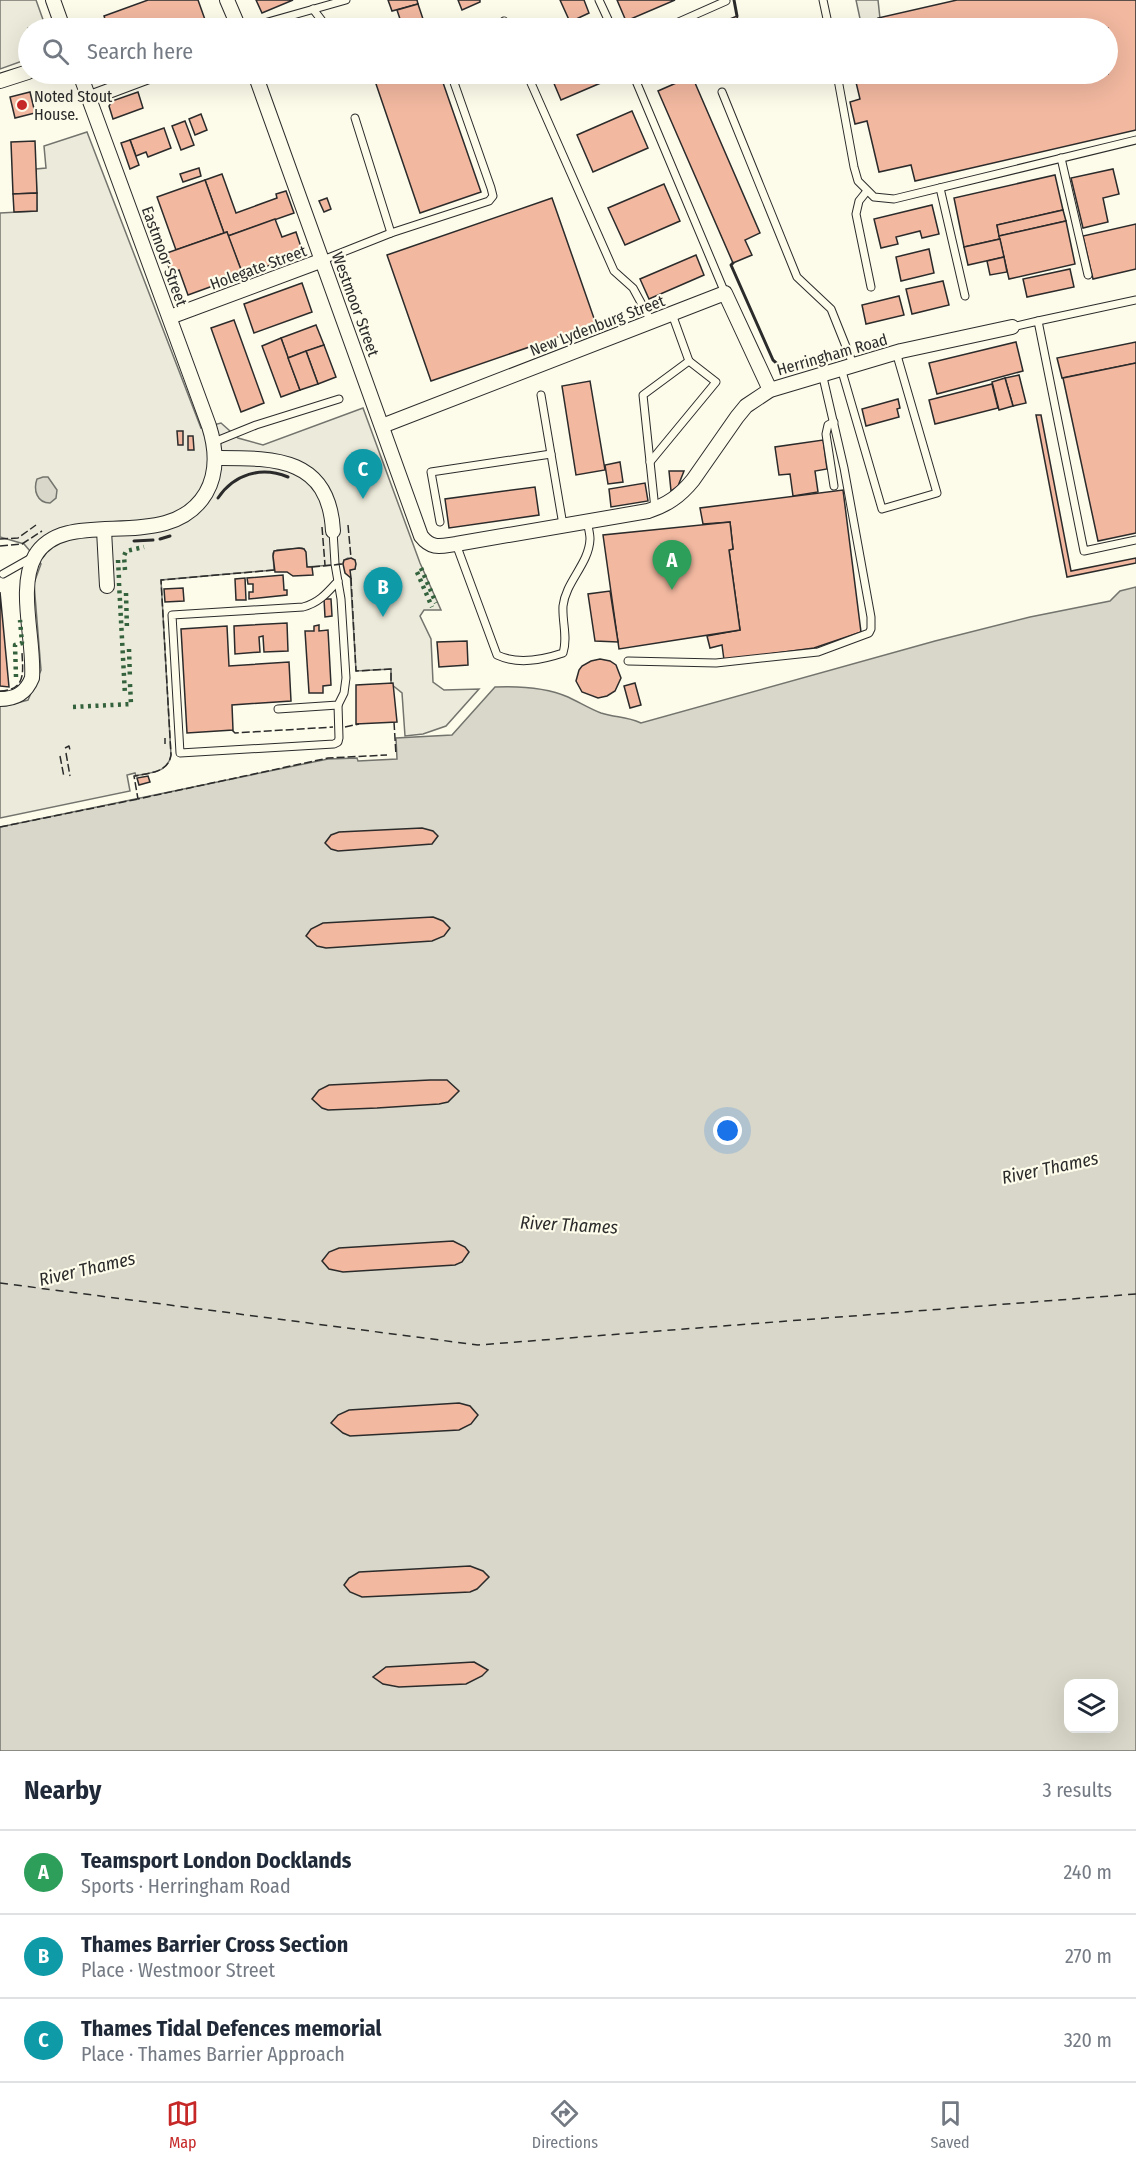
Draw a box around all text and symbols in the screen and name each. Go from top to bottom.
search box [18,18,1118,84]
icon: search [39,35,72,68]
text: Search here [87,38,193,65]
place label: Noted Stout House. [34,87,113,124]
marker: Noted Stout House. [15,98,29,112]
street label: Eastmoor Street [138,204,192,309]
street label: Holegate Street [207,241,310,294]
street label: Westmoor Street [328,249,383,360]
street label: New Lydenburg Street [527,291,668,360]
street label: Herringham Road [775,330,890,379]
pin: C [344,450,382,499]
pin: A [652,540,692,590]
pin: B [364,568,403,617]
your location [713,1116,742,1145]
water label: River Thames [1000,1147,1101,1189]
water label: River Thames [519,1211,619,1239]
water label: River Thames [37,1247,138,1291]
map controls [1064,1679,1118,1733]
button: layers [1064,1679,1118,1733]
text: Nearby [24,1775,101,1806]
text: 3 results [1043,1778,1112,1802]
text: Teamsport London Docklands [81,1847,352,1874]
text: A [38,1860,49,1884]
text: 240 m [1063,1860,1112,1884]
text: Sports · Herringham Road [81,1874,291,1898]
text: Thames Barrier Cross Section [81,1931,348,1958]
text: B [38,1944,49,1968]
text: 270 m [1065,1944,1112,1968]
text: Place · Westmoor Street [81,1958,275,1982]
text: Thames Tidal Defences memorial [81,2015,382,2042]
text: C [38,2028,49,2052]
text: 320 m [1064,2028,1112,2052]
text: Place · Thames Barrier Approach [81,2042,345,2066]
tab: Map [166,2097,199,2152]
tab: Directions [532,2097,598,2152]
tab: Saved [931,2097,970,2152]

